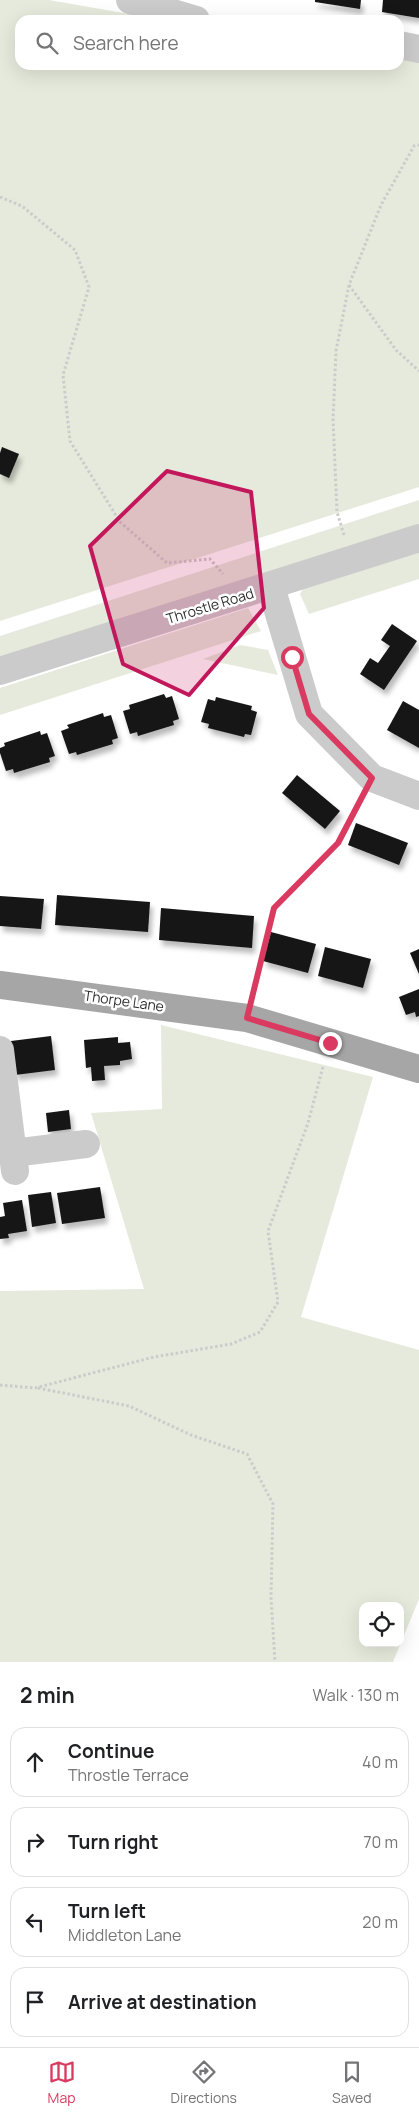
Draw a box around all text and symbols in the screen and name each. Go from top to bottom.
search box [15,15,404,70]
icon: search [33,29,61,57]
text: Search here [73,30,179,56]
street label: Throstle Road [164,583,256,628]
route start [281,646,304,669]
street label: Thorpe Lane [83,985,165,1016]
route end [319,1032,342,1055]
map controls [359,1602,404,1647]
button: locate [359,1602,404,1647]
text: 2 min [20,1681,75,1709]
text: Walk · 130 m [313,1684,399,1706]
text: Continue [68,1738,154,1764]
icon: ahead [21,1748,49,1776]
text: 40 m [362,1751,398,1773]
text: Throstle Terrace [68,1764,189,1786]
icon: right [21,1828,49,1856]
text: Turn right [68,1829,158,1855]
text: 70 m [363,1831,398,1853]
text: Turn left [68,1898,146,1924]
icon: left [21,1908,49,1936]
text: 20 m [362,1911,398,1933]
text: Middleton Lane [68,1924,181,1946]
icon: arrive [21,1988,49,2016]
text: Arrive at destination [68,1989,257,2015]
tab: Map [48,2058,76,2107]
tab: Directions [171,2058,237,2107]
tab: Saved [332,2058,371,2107]

